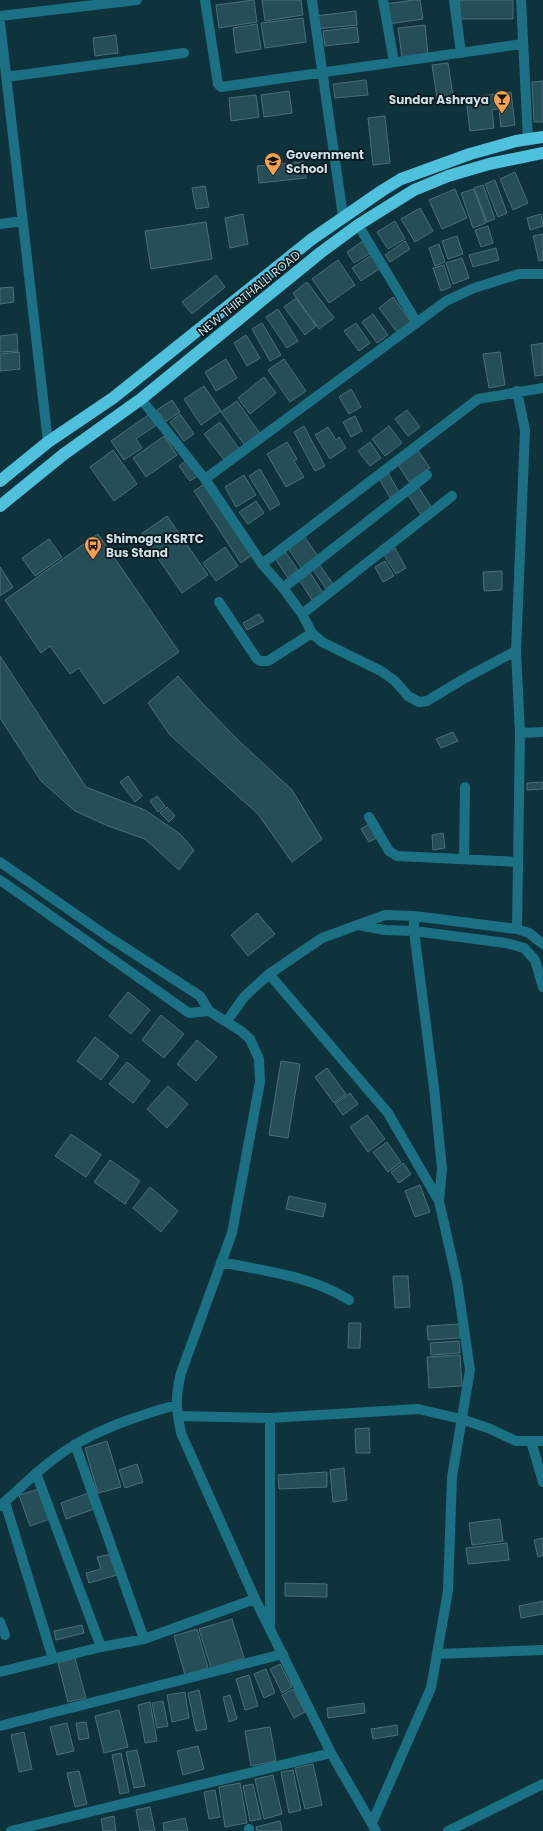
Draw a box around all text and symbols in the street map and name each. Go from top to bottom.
bar icon: Sundar Ashraya [492,89,512,114]
place label: Sundar Ashraya [389,91,489,108]
place label: Government School [286,146,364,177]
school or university icon: Government School [263,151,283,176]
street label: NEW THIRTHALLI ROAD [194,246,304,340]
place label: Shimoga KSRTC Bus Stand [106,530,204,561]
bus stop icon: Shimoga KSRTC Bus Stand [83,535,103,560]

